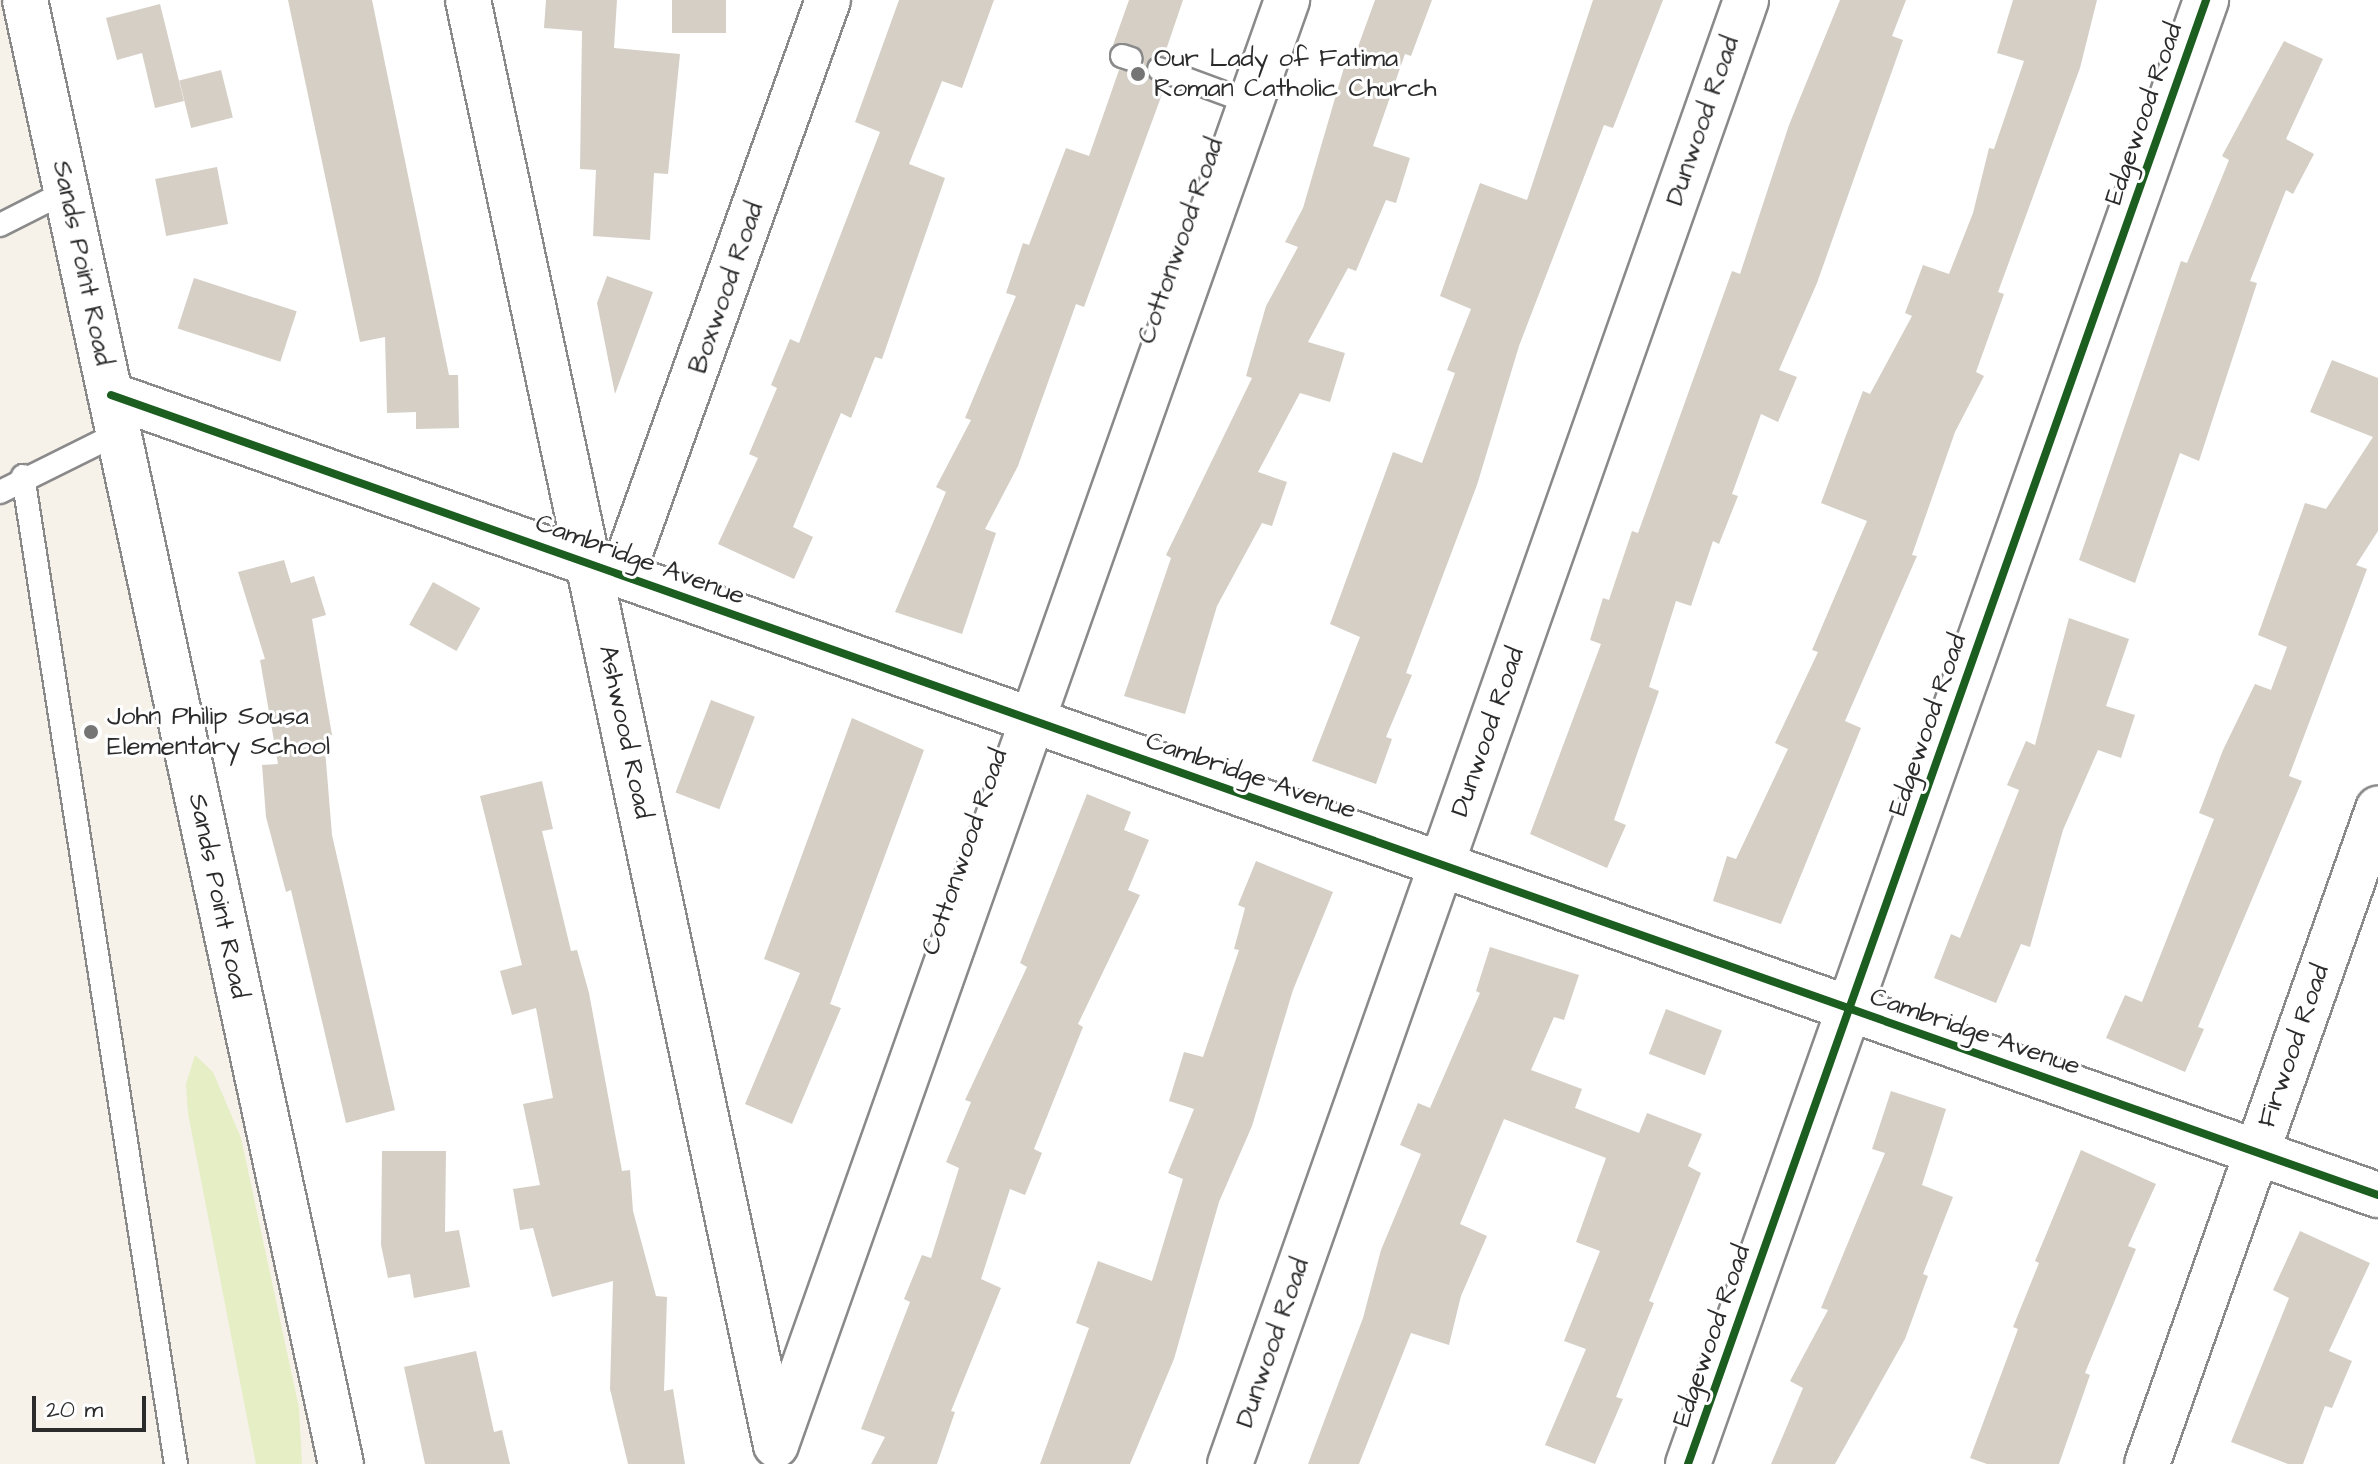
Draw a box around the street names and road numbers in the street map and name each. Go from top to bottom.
street label: Edgewood Road [2098,19,2190,209]
street label: Dunwood Road [1659,32,1747,210]
street label: Cottonwood Road [1131,134,1231,348]
street label: Sands Point Road [45,158,119,368]
street label: Boxwood Road [683,198,771,378]
street label: Cambridge Avenue [531,508,749,612]
street label: Edgewood Road [1882,630,1974,820]
street label: Ashwood Road [591,643,659,821]
street label: Dunwood Road [1444,643,1532,821]
street label: Cambridge Avenue [1142,725,1360,827]
street label: Cottonwood Road [915,745,1015,959]
street label: Sands Point Road [181,791,255,1001]
street label: Firwood Road [2252,961,2336,1131]
street label: Cambridge Avenue [1866,981,2084,1083]
street label: Edgewood Road [1666,1241,1758,1431]
street label: Dunwood Road [1229,1254,1317,1432]

